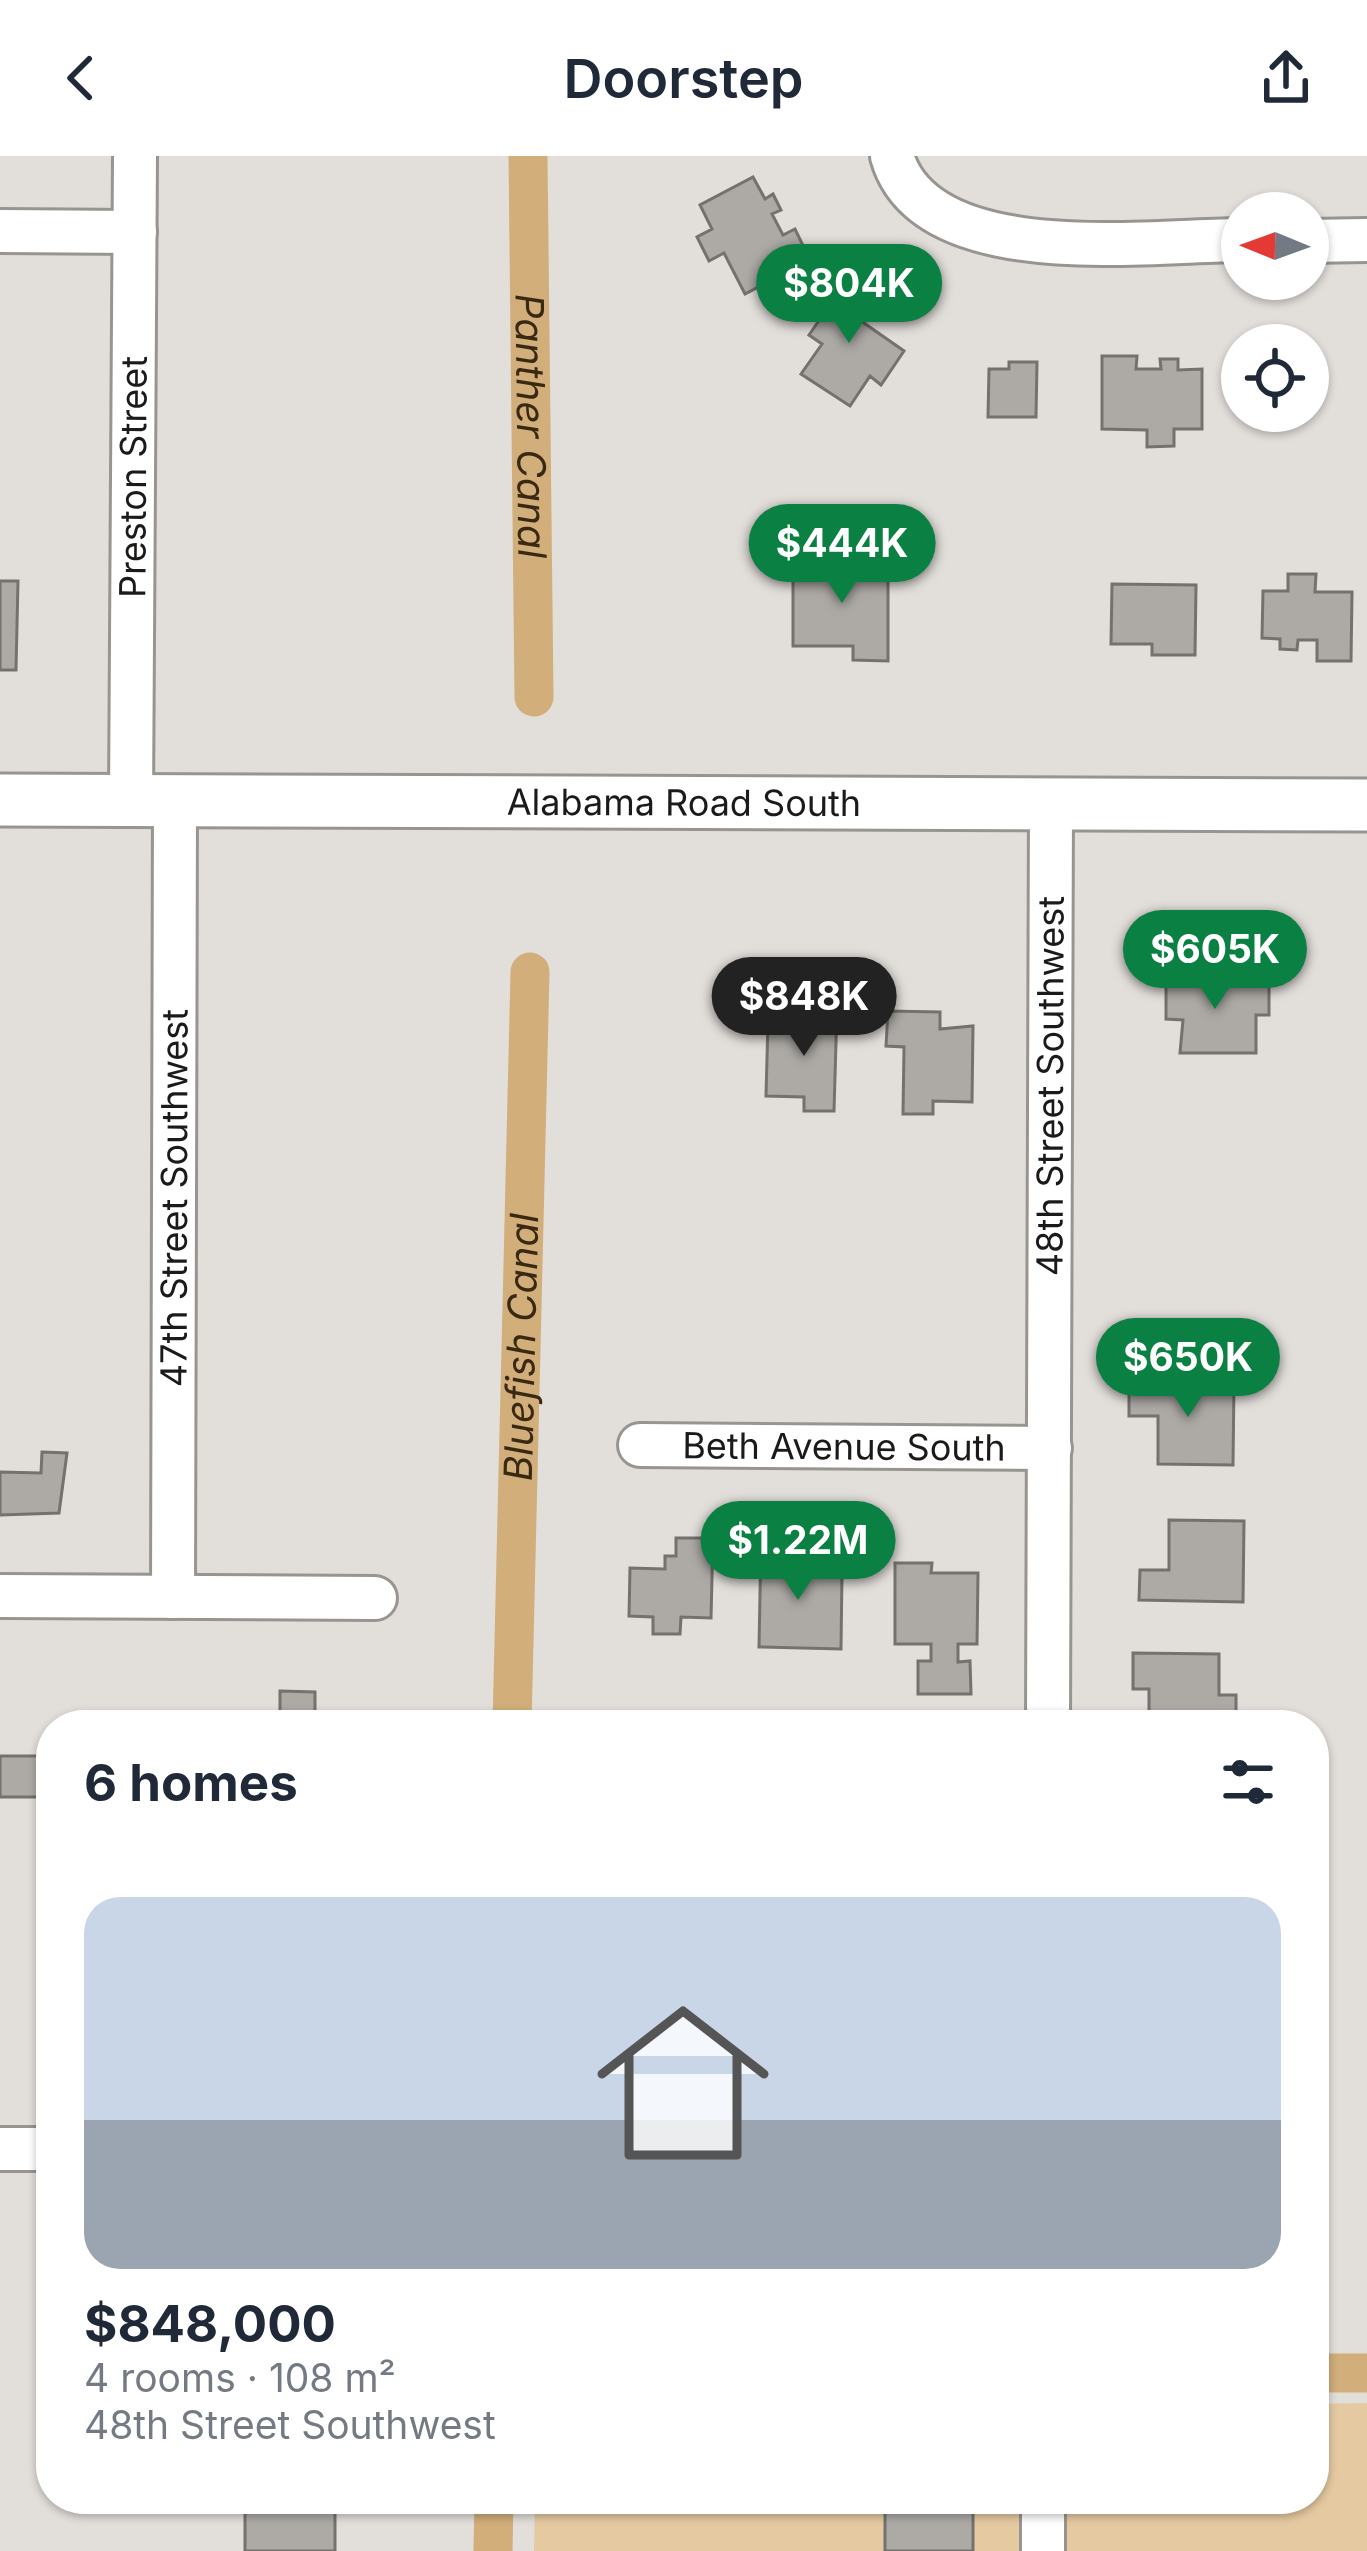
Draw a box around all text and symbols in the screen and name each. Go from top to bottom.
icon: back [48,45,114,111]
icon: share [1253,45,1319,111]
text: Doorstep [563,46,804,111]
north arrow [1221,192,1329,300]
map controls [1221,192,1329,432]
pin: $804K [765,244,933,346]
text: $804K [783,259,915,306]
water label: Panther Canal [507,293,556,559]
button: locate [1221,324,1329,432]
street label: Preston Street [110,356,156,598]
pin: $444K [758,504,926,606]
text: $444K [776,519,908,566]
street label: Alabama Road South [507,780,861,825]
street label: 48th Street Southwest [1027,896,1073,1276]
pin: $605K [1131,910,1299,1012]
text: $605K [1150,925,1280,972]
pin: $848K [720,957,888,1059]
text: $848K [739,972,869,1019]
street label: 47th Street Southwest [152,1009,196,1387]
water label: Bluefish Canal [494,1212,547,1482]
pin: $650K [1104,1318,1272,1420]
text: $650K [1123,1333,1253,1380]
street label: Beth Avenue South [682,1423,1006,1470]
pin: $1.22M [700,1501,896,1603]
text: $1.22M [728,1516,868,1563]
icon: filters [1215,1749,1281,1815]
text: 6 homes [84,1752,298,1813]
icon: home [575,1975,791,2191]
text: $848,000 [84,2293,336,2354]
text: 4 rooms · 108 m² [84,2354,396,2401]
text: 48th Street Southwest [84,2401,496,2448]

